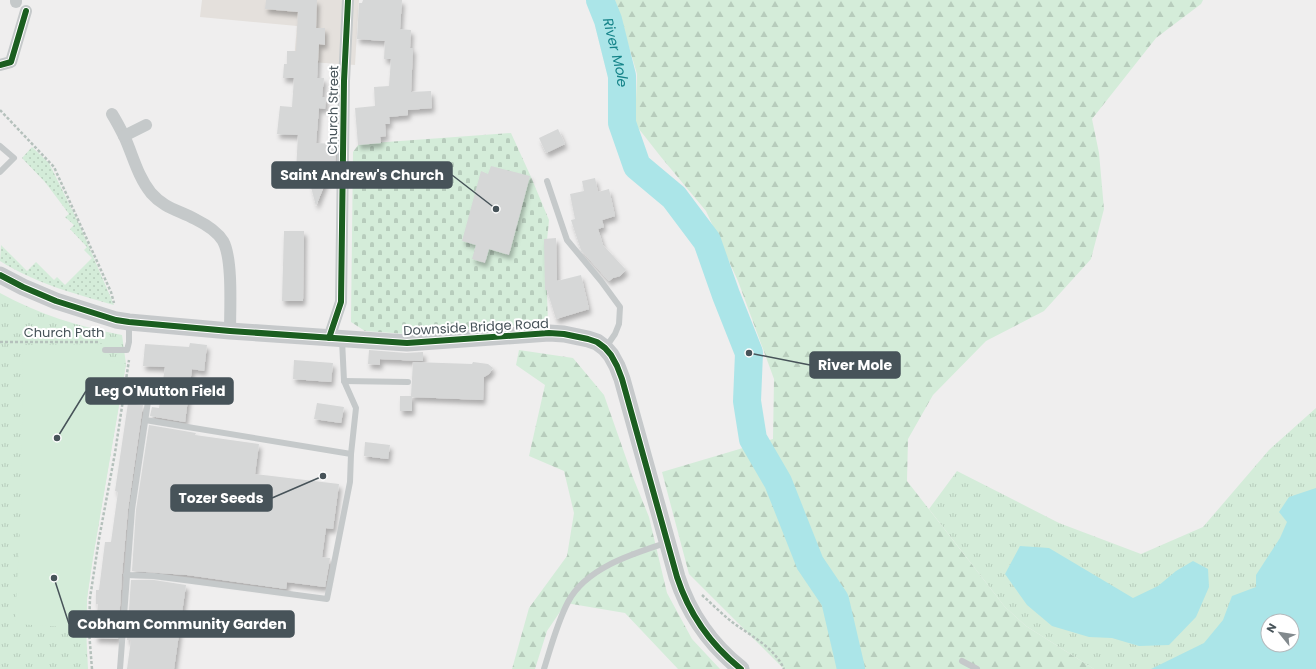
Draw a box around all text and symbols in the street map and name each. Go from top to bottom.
water label: River Mole [598,16,632,88]
street label: Church Street [323,65,343,155]
callout: Saint Andrew's Church [272,162,452,188]
text: Saint Andrew's Church [280,165,444,185]
street label: Downside Bridge Road [403,314,549,340]
street label: Church Path [24,323,104,342]
callout: River Mole [810,352,900,378]
text: River Mole [818,355,892,375]
callout: Leg O'Mutton Field [86,378,233,404]
text: Leg O'Mutton Field [95,381,225,401]
callout: Tozer Seeds [171,485,272,511]
text: Tozer Seeds [179,488,264,508]
callout: Cobham Community Garden [69,611,294,637]
north arrow [1260,613,1300,653]
text: Cobham Community Garden [77,614,287,634]
text: N [1262,620,1280,636]

